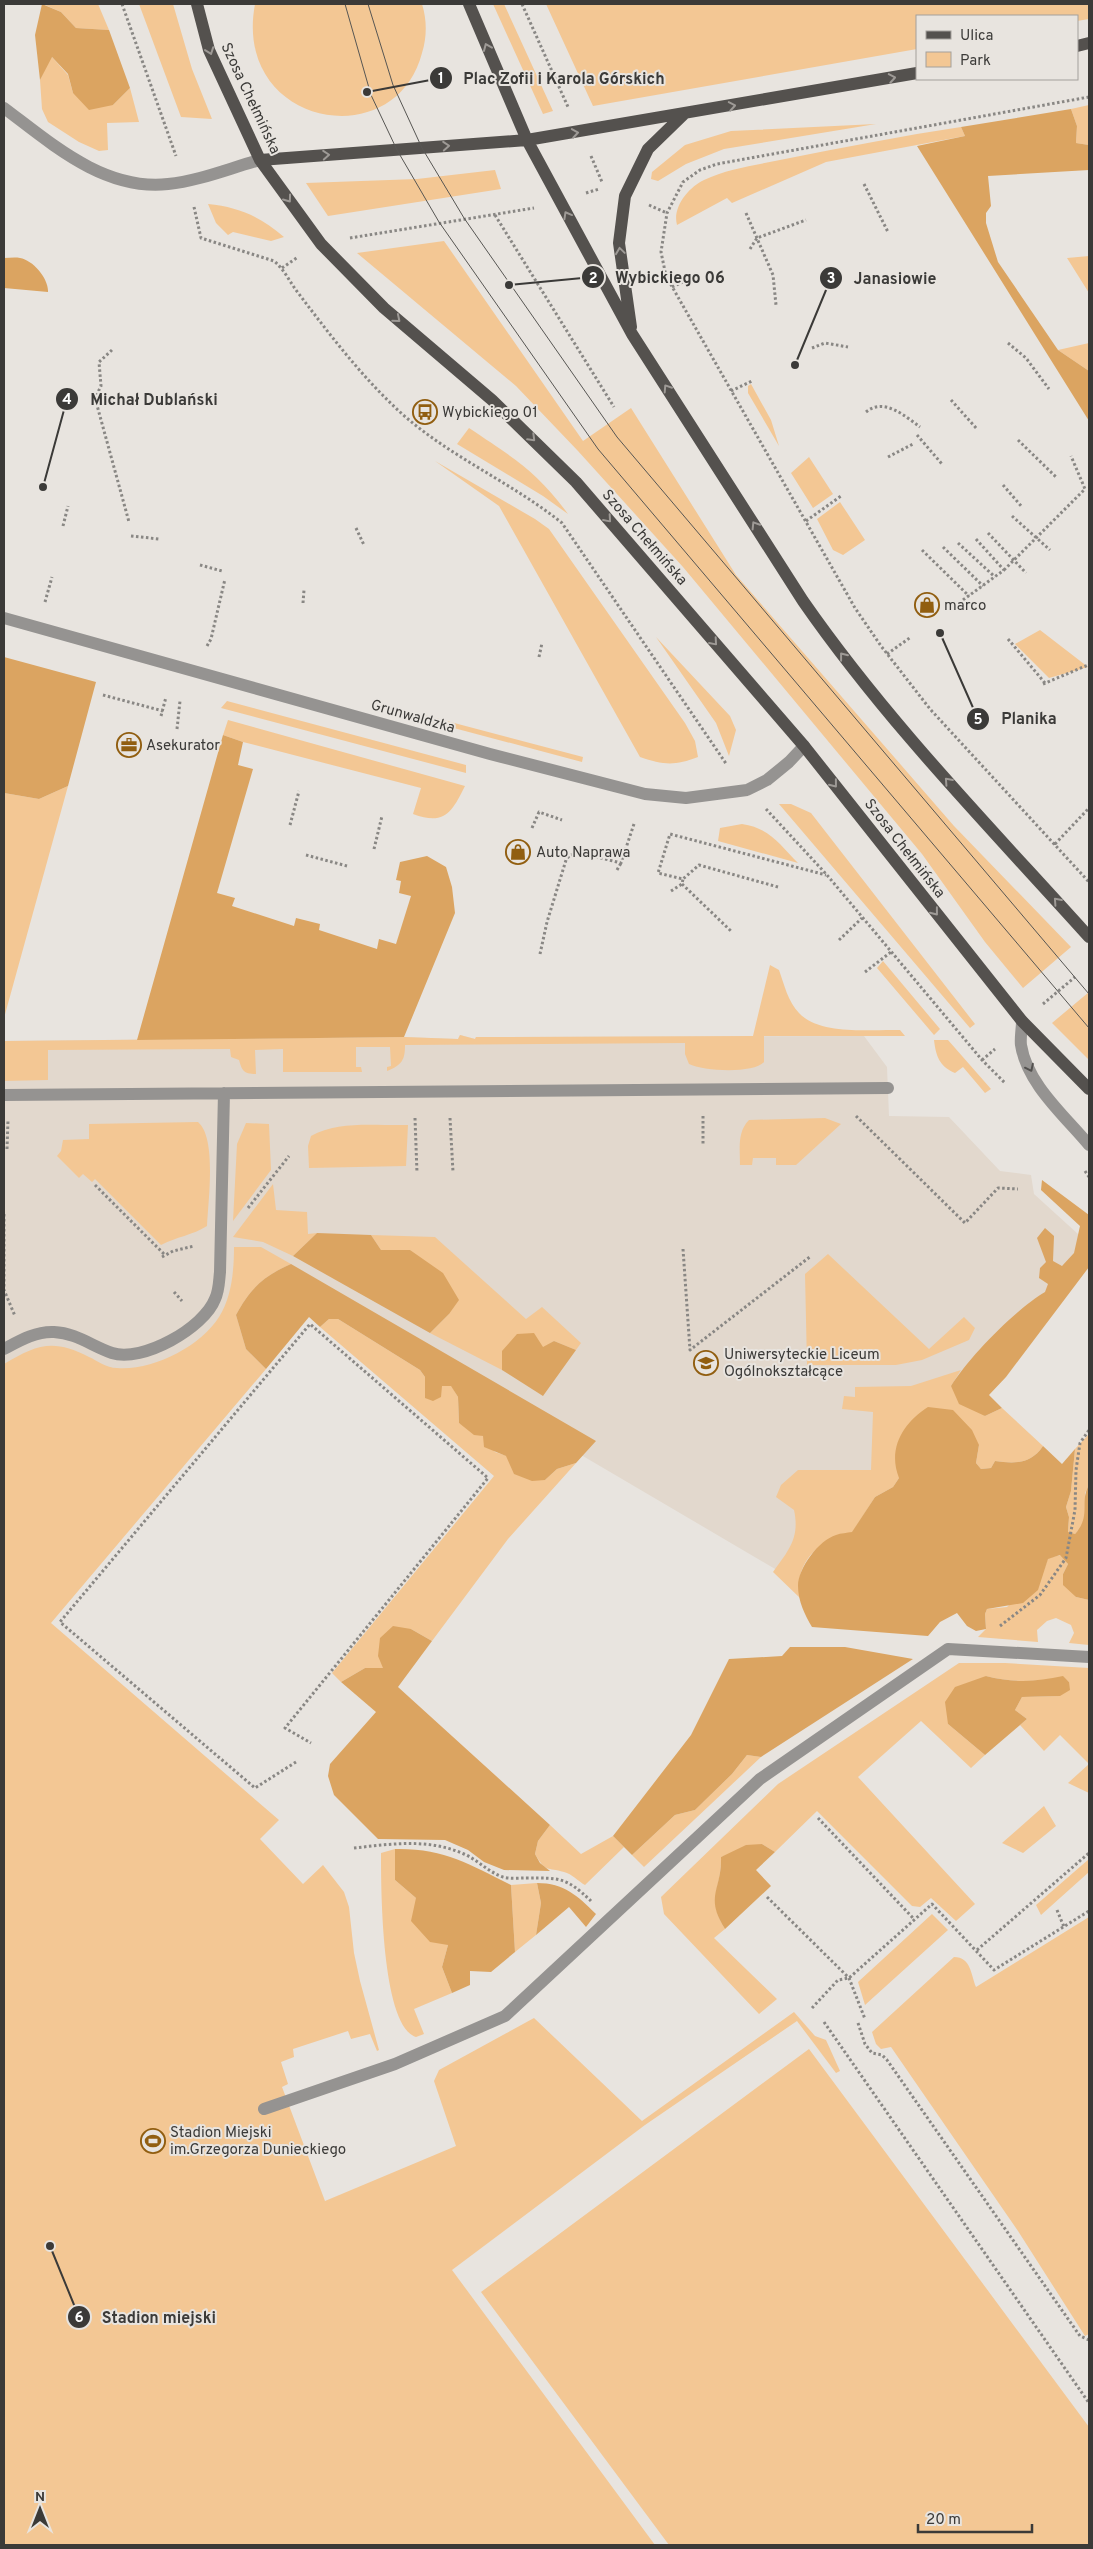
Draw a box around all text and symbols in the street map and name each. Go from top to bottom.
legend [916,15,1078,80]
text: Ulica [960,27,993,46]
street label: Szosa Chełmińska [216,40,284,157]
one-way arrow [483,43,494,52]
one-way arrow [204,46,214,54]
text: Park [960,52,991,71]
callout: Plac Zofii i Karola Górskich [429,63,675,94]
text: 1 [438,70,444,89]
text: Plac Zofii i Karola Górskich [463,70,665,90]
one-way arrow [888,73,896,83]
one-way arrow [728,101,736,111]
one-way arrow [571,128,580,138]
one-way arrow [442,141,450,152]
one-way arrow [322,149,330,160]
one-way arrow [282,193,291,203]
one-way arrow [563,211,573,220]
one-way arrow [616,247,626,255]
callout: Wybickiego 06 [580,262,735,293]
callout: Janasiowie [819,263,947,294]
text: Wybickiego 06 [615,269,725,289]
text: 2 [588,270,598,289]
text: 3 [827,270,836,289]
text: Janasiowie [853,270,937,290]
one-way arrow [391,314,400,322]
callout: Michał Dublański [55,383,228,414]
one-way arrow [664,385,673,394]
text: 4 [62,391,72,410]
text: Michał Dublański [90,391,218,411]
bus stop icon: Wybickiego 01 [412,399,438,425]
place label: Wybickiego 01 [442,404,538,423]
one-way arrow [526,433,535,442]
street label: Szosa Chełmińska [597,486,691,590]
one-way arrow [602,514,611,523]
one-way arrow [751,521,761,530]
shop icon: marco [914,592,940,618]
place label: marco [944,597,986,616]
one-way arrow [708,637,717,646]
one-way arrow [841,653,849,662]
street label: Grunwaldzka [368,696,457,739]
callout: Planika [966,703,1066,734]
text: Planika [1001,710,1057,730]
text: 5 [973,711,983,730]
office icon: Asekurator [116,732,142,758]
place label: Asekurator [146,737,220,756]
one-way arrow [944,777,953,786]
one-way arrow [829,778,837,787]
street label: Szosa Chełmińska [859,795,948,902]
shop icon: Auto Naprawa [505,839,531,865]
place label: Auto Naprawa [536,844,630,863]
one-way arrow [1054,898,1063,907]
one-way arrow [930,906,939,915]
one-way arrow [1024,1063,1034,1072]
place label: Uniwersyteckie Liceum Ogólnokształcące [724,1346,880,1382]
school or university icon: Uniwersyteckie Liceum Ogólnokształcące [693,1350,719,1376]
place label: Stadion Miejski im.Grzegorza Dunieckiego [170,2124,346,2160]
sports icon: Stadion Miejski im.Grzegorza Dunieckiego [140,2128,166,2154]
callout: Stadion miejski [66,2301,226,2332]
text: 6 [74,2309,84,2328]
text: Stadion miejski [102,2309,216,2329]
north arrow [15,2484,65,2534]
text: N [35,2489,45,2506]
scale bar [918,2502,1032,2534]
text: 20 m [926,2511,961,2530]

